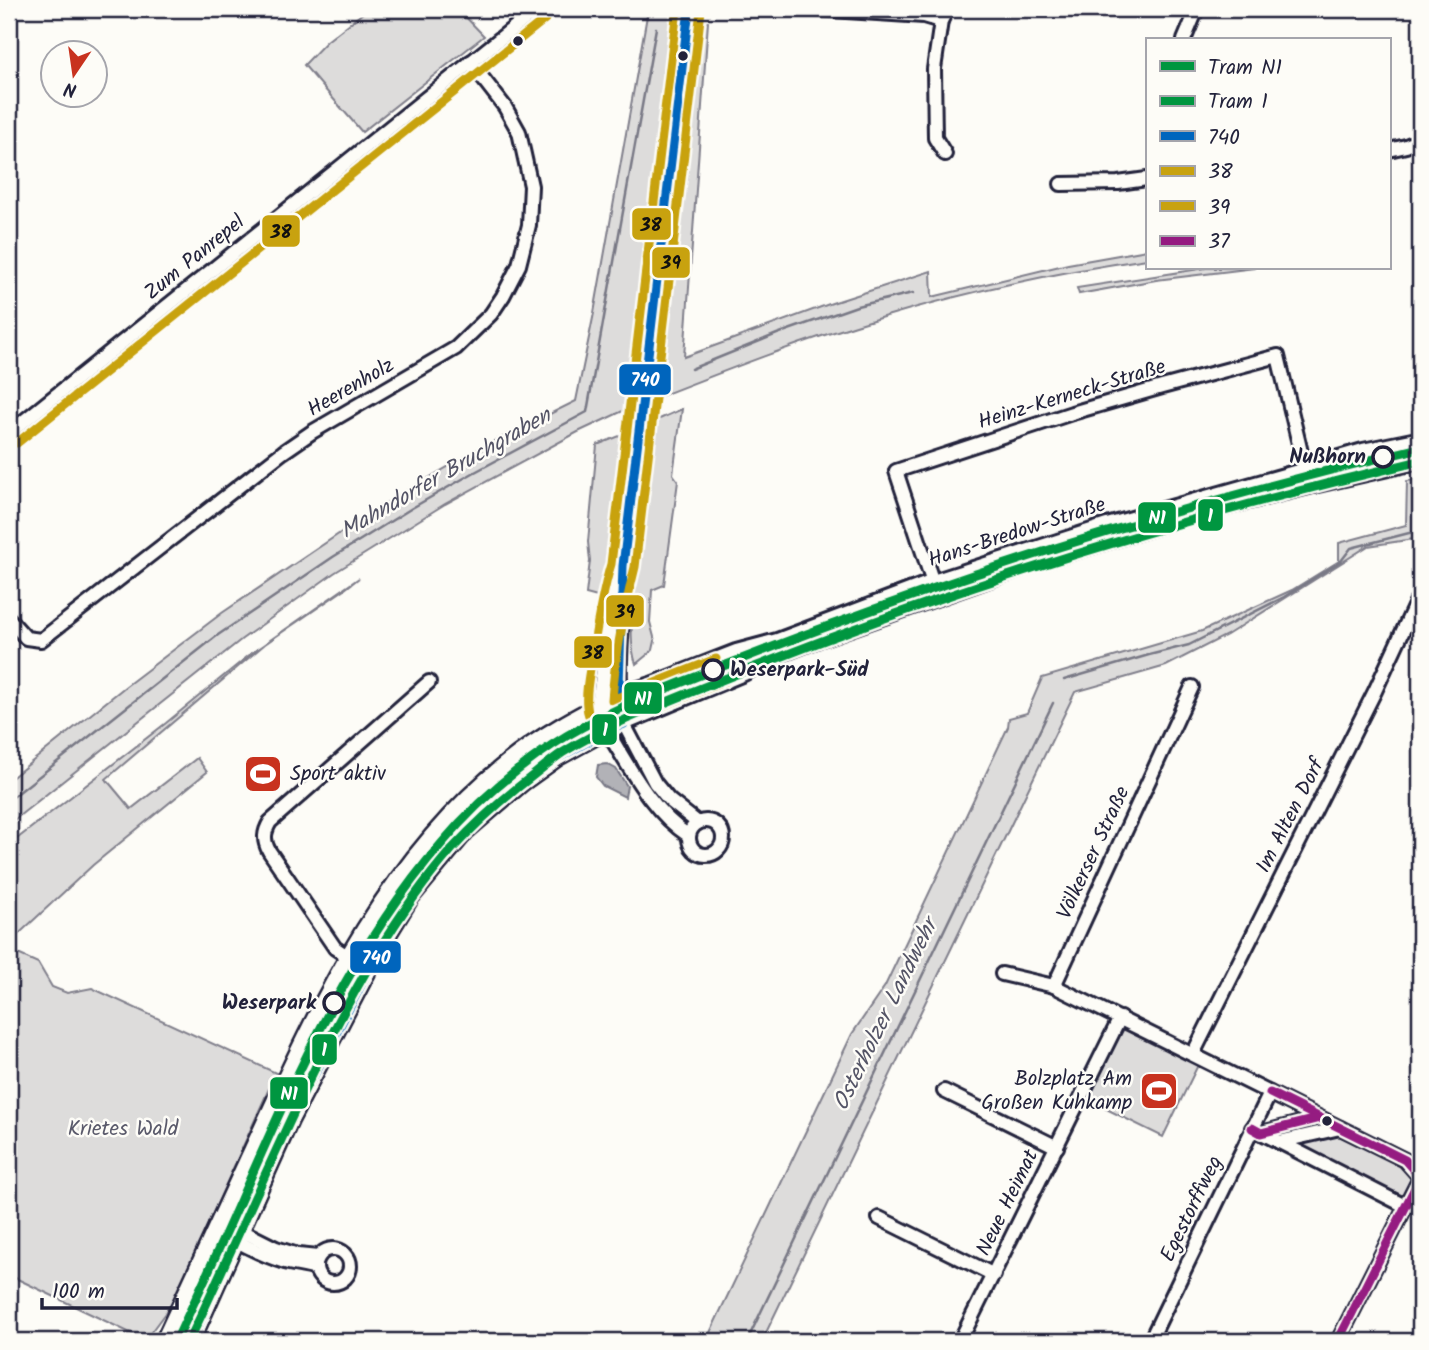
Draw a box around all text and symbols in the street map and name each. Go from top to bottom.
unlabelled marker [511,34,525,48]
north arrow [38,38,108,108]
legend [1146,38,1390,270]
unlabelled marker [676,49,690,63]
text: Tram N1 [1208,52,1282,85]
text: N [61,73,80,105]
text: Tram 1 [1208,86,1268,119]
text: 740 [1208,122,1240,155]
text: 38 [1208,156,1233,189]
text: 39 [1208,192,1230,225]
street label: Zum Panrepel [137,207,253,309]
line badge: 38 [631,207,672,241]
text: 38 [639,211,663,241]
line badge: 38 [261,214,301,248]
text: 38 [269,218,293,248]
text: 37 [1208,226,1231,259]
line badge: 39 [651,246,691,279]
text: 39 [660,249,681,279]
street label: Heerenholz [301,350,401,426]
street label: Heinz-Kerneck-Straße [974,351,1170,439]
line badge: 740 [618,363,672,396]
text: 740 [630,366,660,396]
water label: Mahndorfer Bruchgraben [334,398,560,549]
place label: Nußhorn [1289,441,1366,474]
marker: Nußhorn [1372,446,1394,468]
street label: Hans-Bredow-Straße [924,489,1111,577]
line badge: 1 [1197,498,1224,532]
line badge: N1 [1137,501,1177,534]
text: 1 [1207,502,1213,532]
text: N1 [1148,504,1166,534]
line badge: 39 [605,594,645,628]
text: 39 [614,598,635,628]
line badge: 38 [573,635,613,669]
text: 38 [581,639,605,669]
place label: Weserpark-Süd [730,654,869,687]
marker: Weserpark-Süd [702,659,724,681]
line badge: N1 [623,681,663,715]
text: N1 [634,685,652,715]
line badge: 1 [591,713,618,746]
text: 1 [602,716,608,746]
street label: Im Alten Dorf [1248,751,1335,879]
sports icon: Sport aktiv [242,753,284,795]
place label: Sport aktiv [290,758,386,791]
street label: Völkerser Straße [1049,780,1140,925]
water label: Osterholzer Landwehr [824,909,950,1117]
line badge: 740 [349,940,402,974]
text: 740 [361,944,391,974]
place label: Weserpark [222,987,317,1020]
marker: Weserpark [323,992,345,1014]
line badge: 1 [311,1033,338,1066]
text: 1 [321,1036,327,1066]
place label: Bolzplatz Am Großen Kuhkamp [981,1063,1132,1120]
sports icon: Bolzplatz Am Großen Kuhkamp [1138,1070,1180,1112]
line badge: N1 [269,1076,309,1110]
text: N1 [280,1080,298,1110]
park label: Krietes Wald [68,1113,179,1146]
unlabelled marker [1320,1114,1334,1128]
street label: Neue Heimat [968,1143,1048,1262]
street label: Egestorffweg [1152,1150,1232,1268]
scale bar [42,1266,177,1310]
text: 100 m [52,1276,105,1309]

